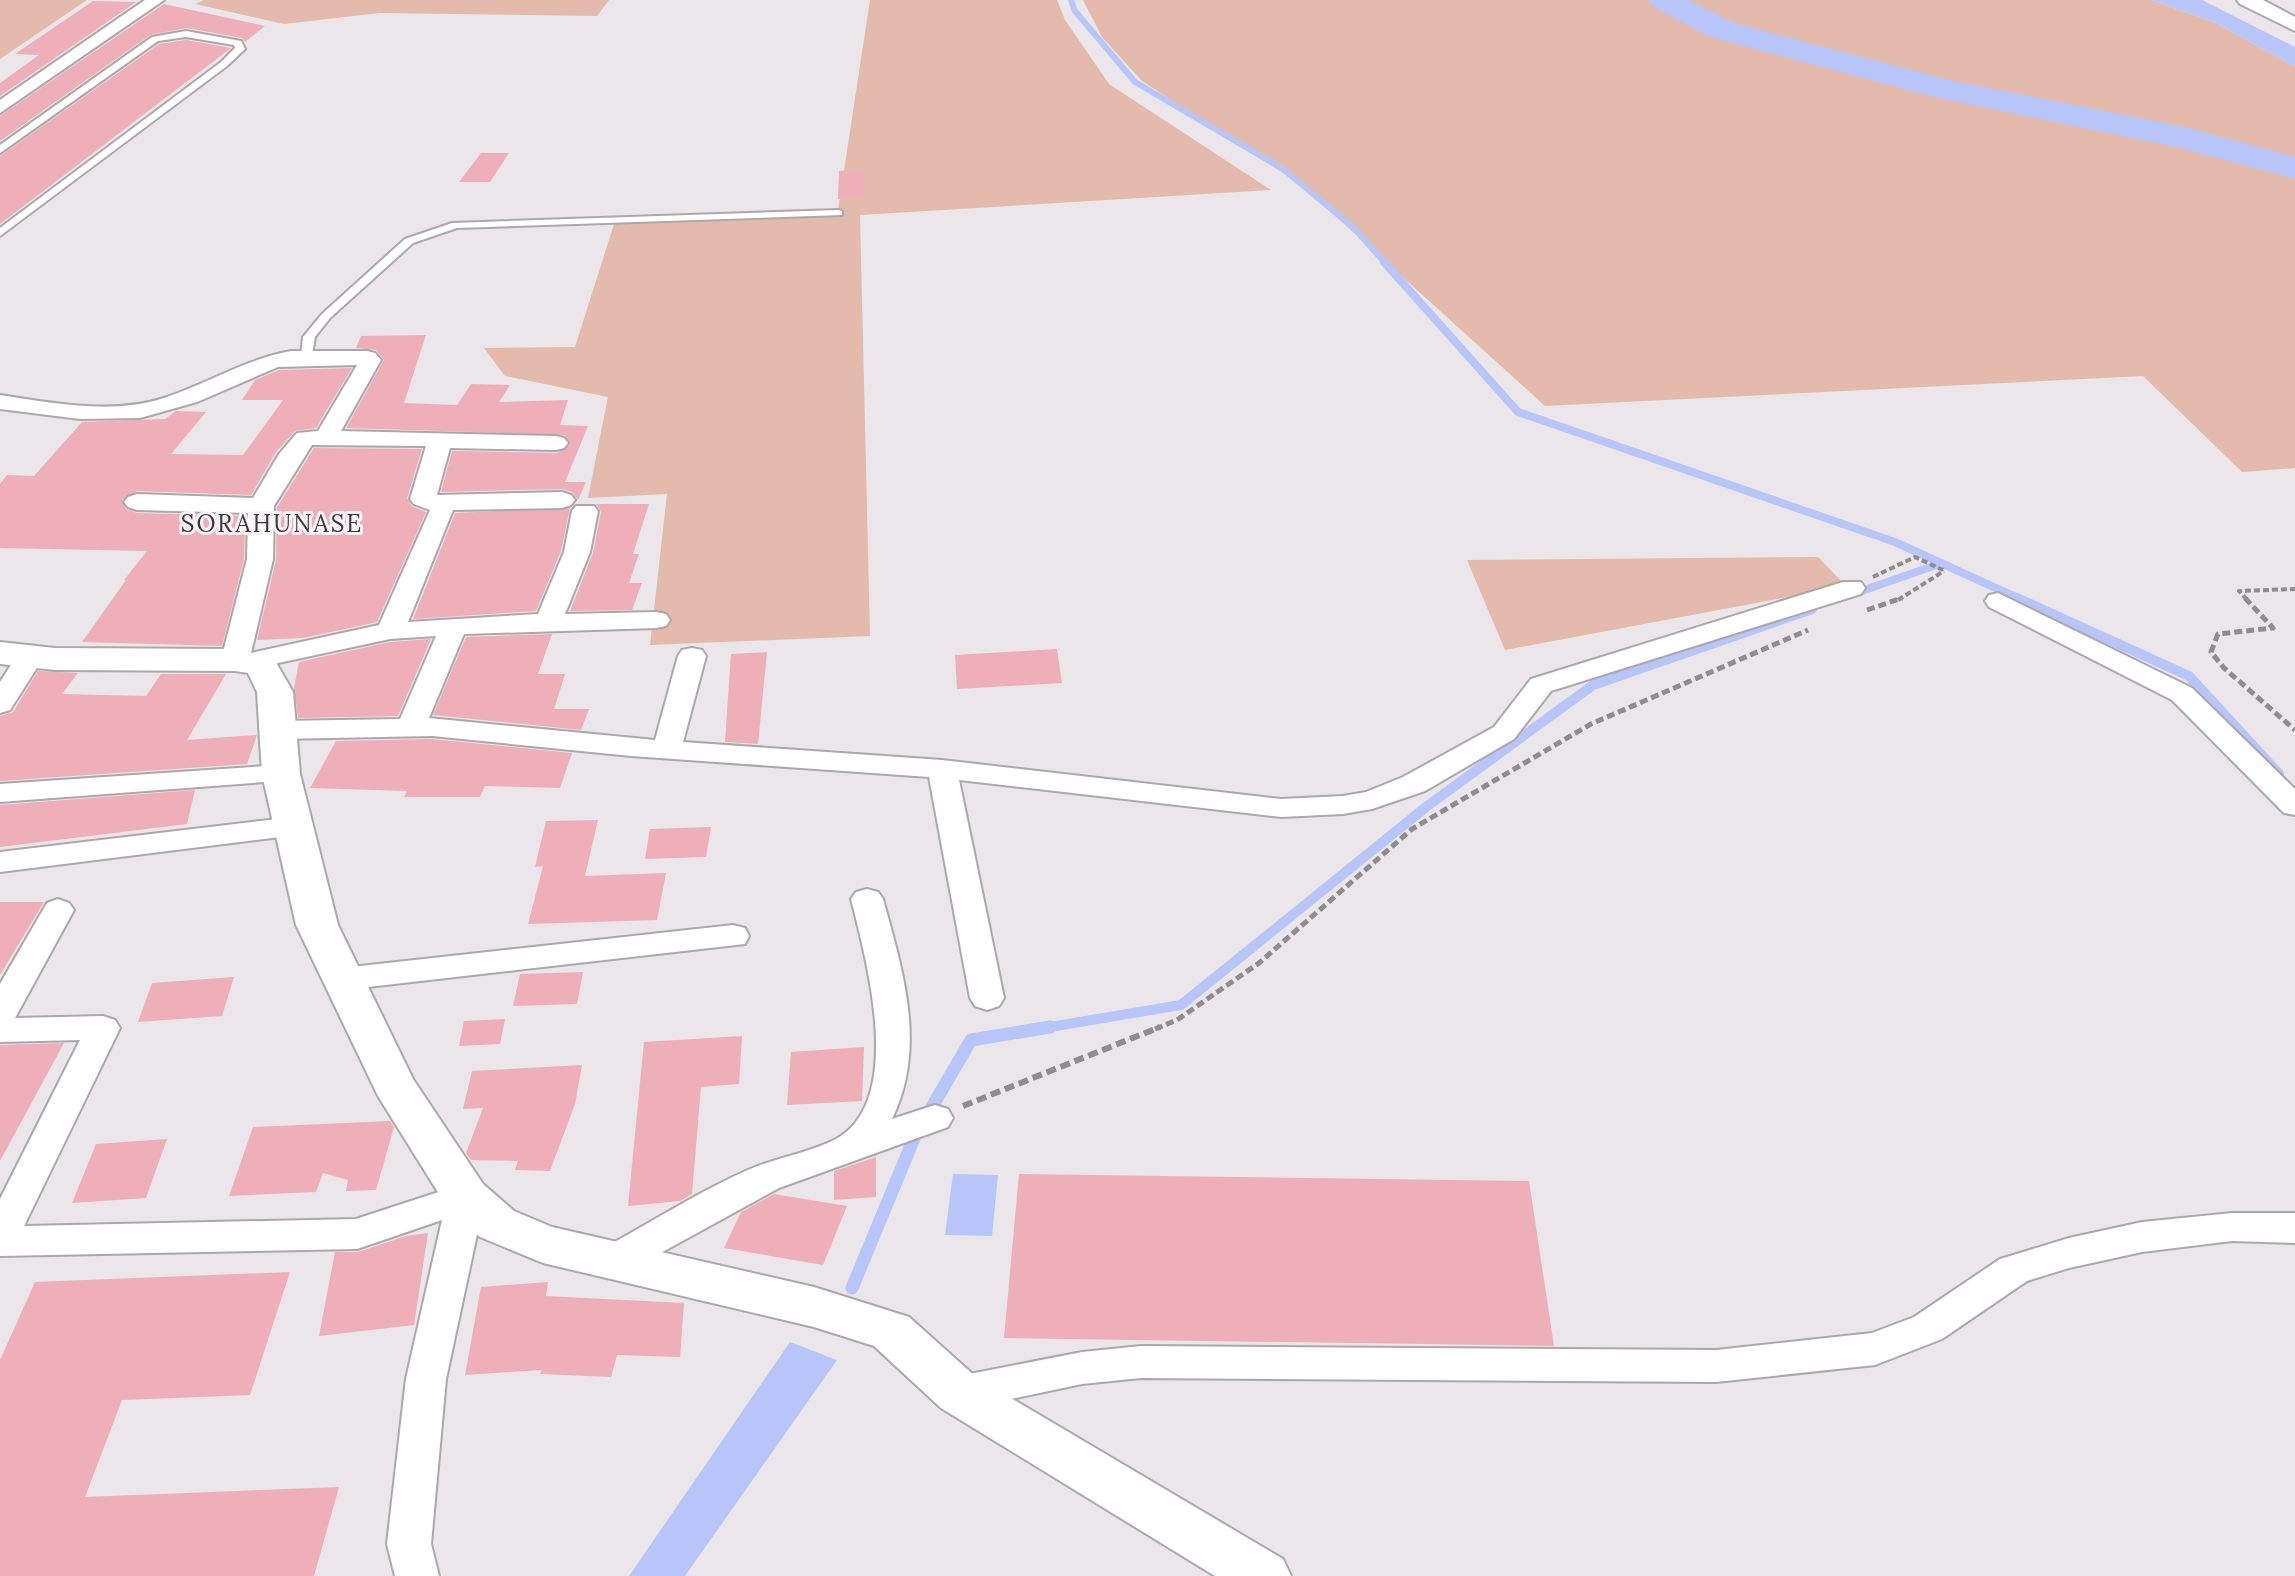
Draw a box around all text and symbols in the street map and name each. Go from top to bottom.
district label: SORAHUNASE [181,508,363,539]

